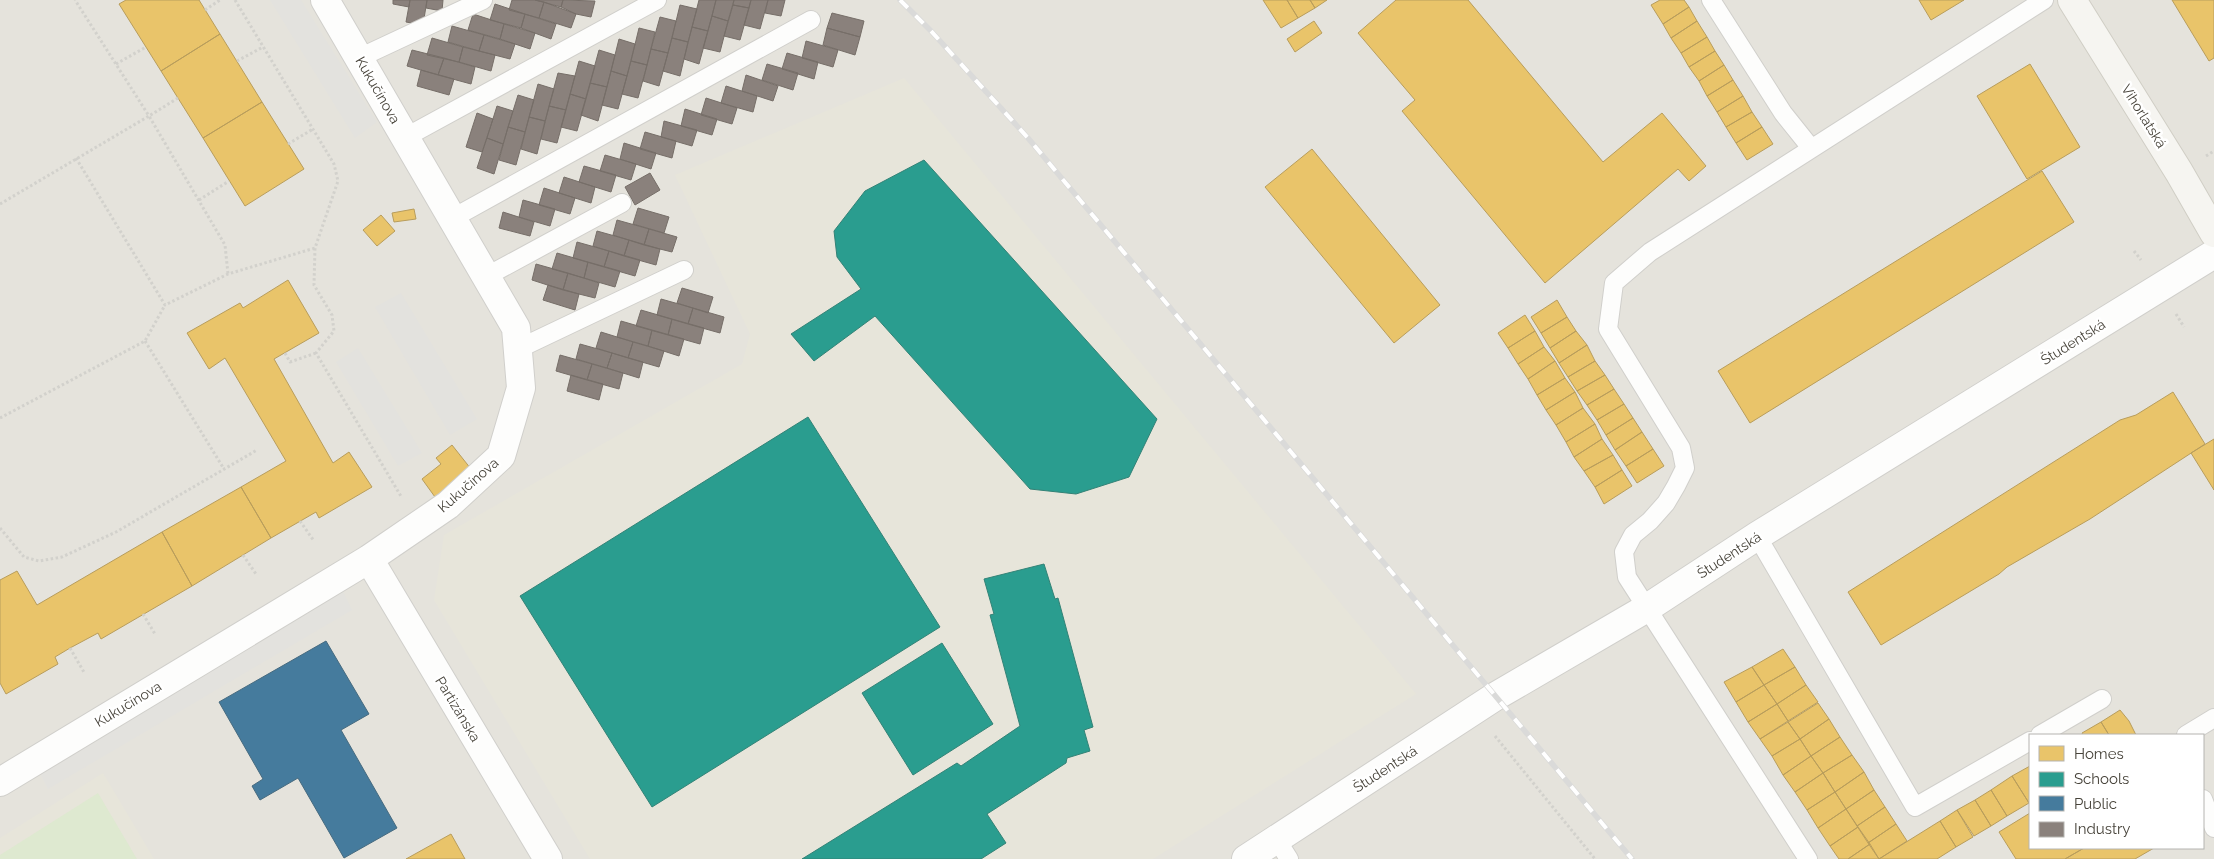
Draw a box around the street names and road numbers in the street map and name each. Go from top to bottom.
street label: Kukučínova [352,54,404,126]
street label: Vihorlatská [2118,81,2170,151]
street label: Študentská [2037,314,2108,368]
street label: Kukučínova [435,454,501,516]
street label: Študentská [1693,527,1764,582]
street label: Partizánska [432,673,484,745]
street label: Kukučínova [92,678,164,730]
street label: Študentská [1349,741,1420,796]

